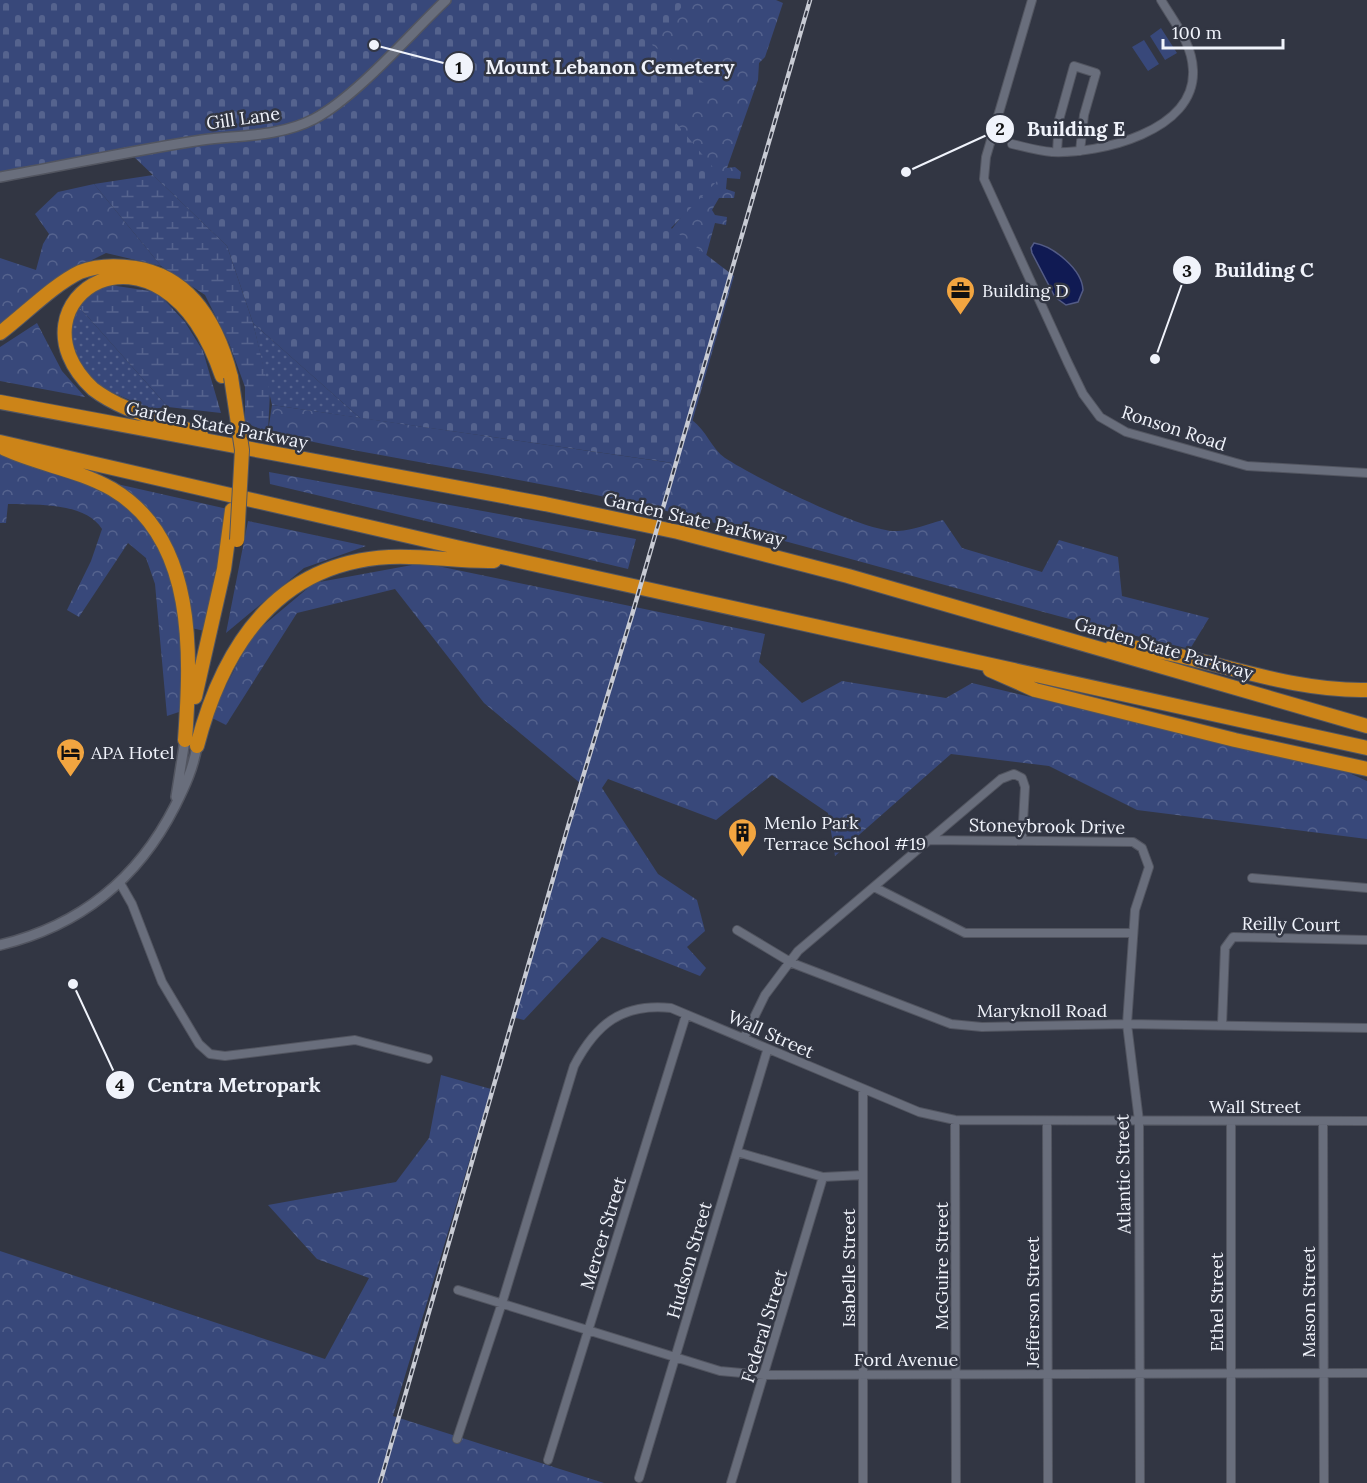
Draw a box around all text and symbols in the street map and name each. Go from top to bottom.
scale bar [1163,12,1283,50]
text: 100 m [1172,21,1222,44]
callout: Mount Lebanon Cemetery [444,48,747,86]
text: Mount Lebanon Cemetery [485,54,735,79]
text: 1 [455,56,463,79]
street label: Gill Lane [205,101,282,135]
callout: Building E [985,110,1137,148]
text: Building E [1027,116,1125,141]
text: 2 [995,117,1005,140]
callout: Building C [1172,251,1326,289]
text: Building C [1214,257,1314,282]
text: 3 [1182,259,1192,282]
office icon: Building D [945,274,977,316]
place label: Building D [982,279,1069,302]
street label: Garden State Parkway [124,396,310,454]
street label: Ronson Road [1119,400,1230,456]
street label: Garden State Parkway [601,487,787,551]
street label: Garden State Parkway [1072,611,1256,685]
hotel icon: APA Hotel [54,736,86,778]
place label: APA Hotel [90,741,174,764]
place label: Menlo Park Terrace School #19 [764,811,926,855]
street label: Stoneybrook Drive [969,813,1126,839]
building icon: Menlo Park Terrace School #19 [727,816,759,858]
street label: Reilly Court [1241,912,1341,936]
street label: Maryknoll Road [977,999,1108,1022]
street label: Wall Street [724,1005,818,1063]
callout: Centra Metropark [105,1066,332,1104]
text: Centra Metropark [147,1072,321,1097]
text: 4 [115,1073,125,1096]
street label: Wall Street [1209,1095,1301,1118]
street label: Atlantic Street [1110,1114,1136,1235]
street label: Mercer Street [575,1174,631,1292]
street label: Hudson Street [661,1199,717,1321]
street label: McGuire Street [930,1202,953,1330]
street label: Isabelle Street [837,1208,860,1328]
street label: Jefferson Street [1021,1236,1044,1369]
street label: Mason Street [1297,1246,1320,1358]
street label: Ethel Street [1205,1252,1228,1352]
street label: Federal Street [736,1266,792,1386]
street label: Ford Avenue [854,1348,958,1371]

